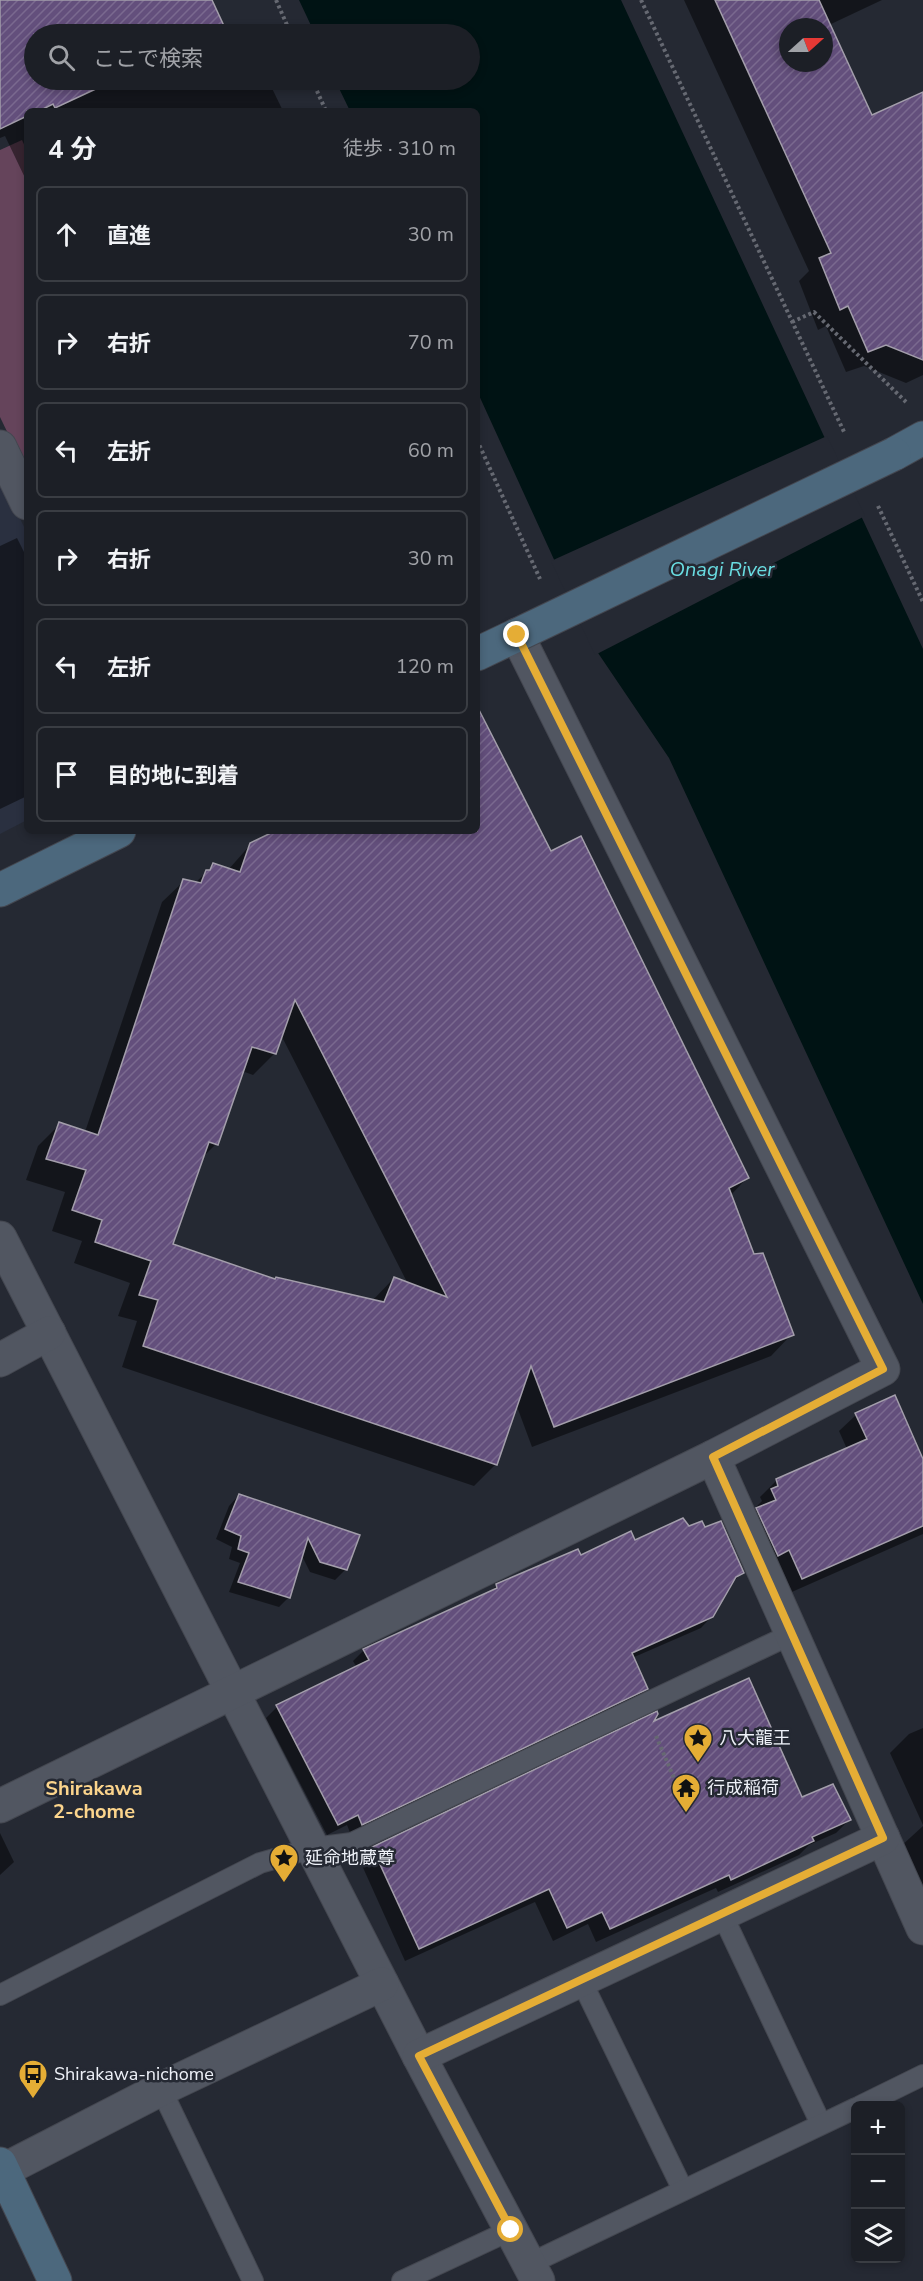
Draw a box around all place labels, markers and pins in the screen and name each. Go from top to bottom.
place icon: 八大龍王 [682,1722,714,1764]
place label: 八大龍王 [719,1726,791,1750]
temple icon: 行成稲荷 [670,1772,702,1814]
place label: 行成稲荷 [707,1776,779,1800]
place icon: 延命地蔵尊 [268,1842,300,1884]
place label: 延命地蔵尊 [305,1846,395,1870]
bus stop icon: Shirakawa-nichome [17,2058,49,2100]
place label: Shirakawa-nichome [54,2062,214,2086]

